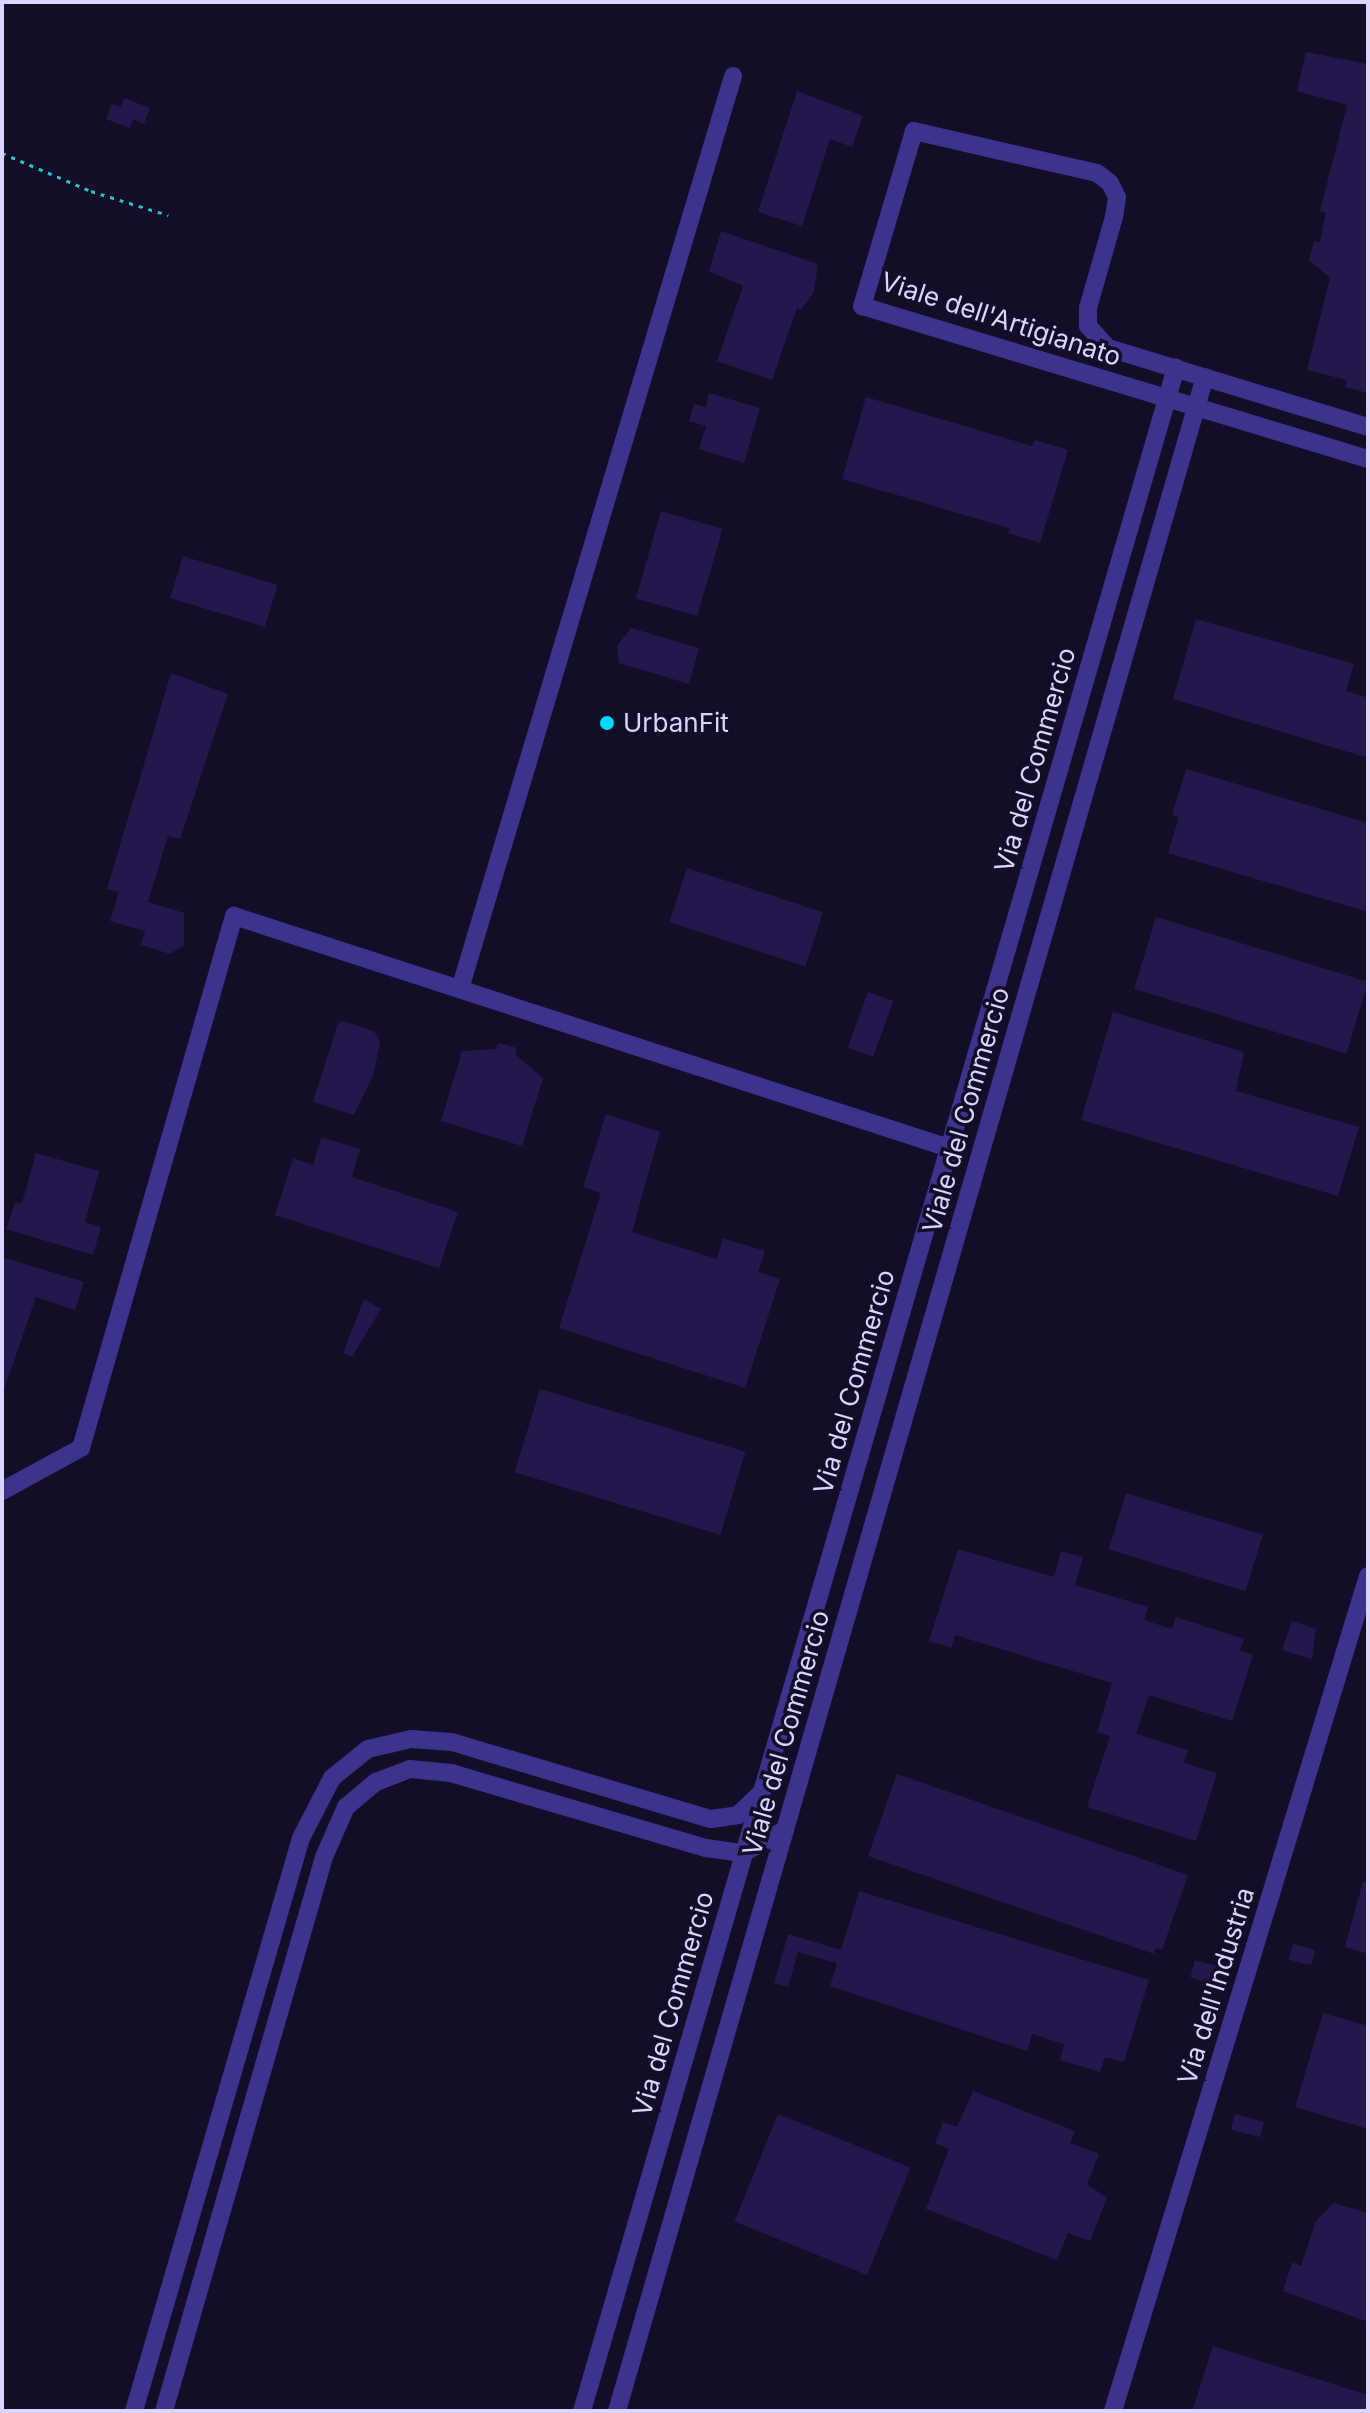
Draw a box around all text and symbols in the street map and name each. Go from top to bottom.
street label: Viale dell'Artigianato [877,265,1125,373]
street label: Via del Commercio [988,644,1082,876]
place label: UrbanFit [623,707,729,739]
marker: UrbanFit [598,714,616,732]
street label: Viale del Commercio [916,984,1016,1236]
street label: Via del Commercio [807,1266,901,1498]
street label: Viale del Commercio [736,1607,836,1859]
street label: Via dell'Industria [1171,1884,1261,2088]
street label: Via del Commercio [626,1888,720,2120]

